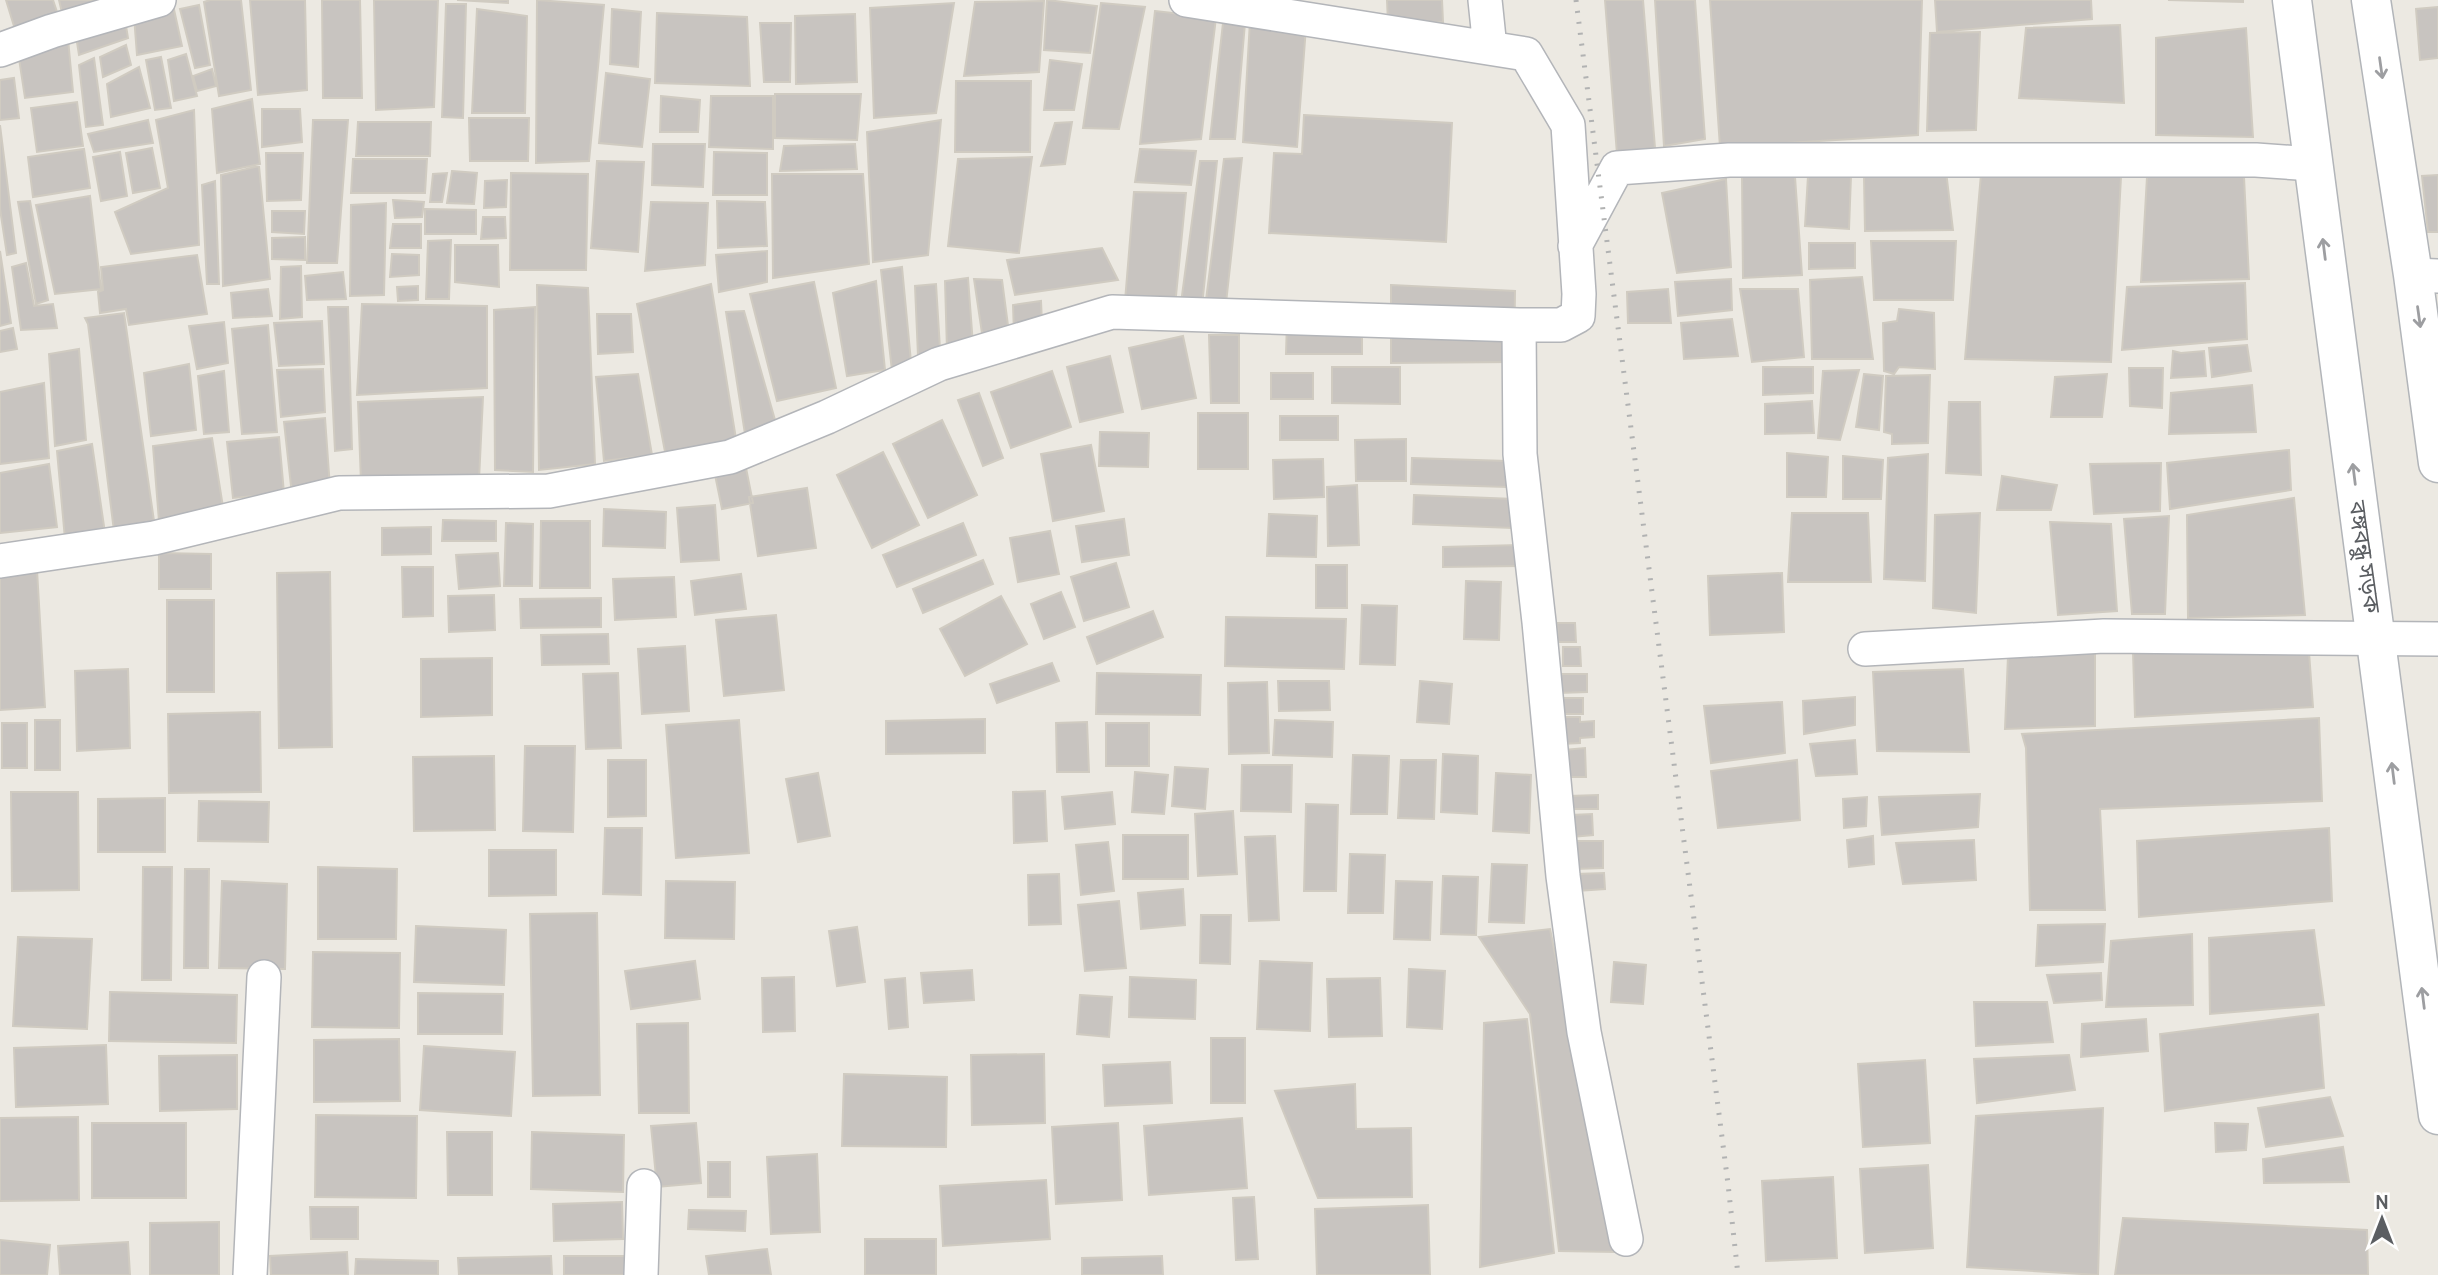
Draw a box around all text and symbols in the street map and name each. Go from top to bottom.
one-way arrow [2375,56,2388,78]
one-way arrow [2318,238,2331,261]
one-way arrow [2412,305,2425,328]
one-way arrow [2347,463,2360,486]
street label: বঙ্গবন্ধু সড়ক [2341,498,2387,616]
one-way arrow [2387,762,2400,785]
one-way arrow [2416,987,2429,1010]
north arrow [2347,1184,2417,1254]
text: N [2375,1191,2389,1214]

